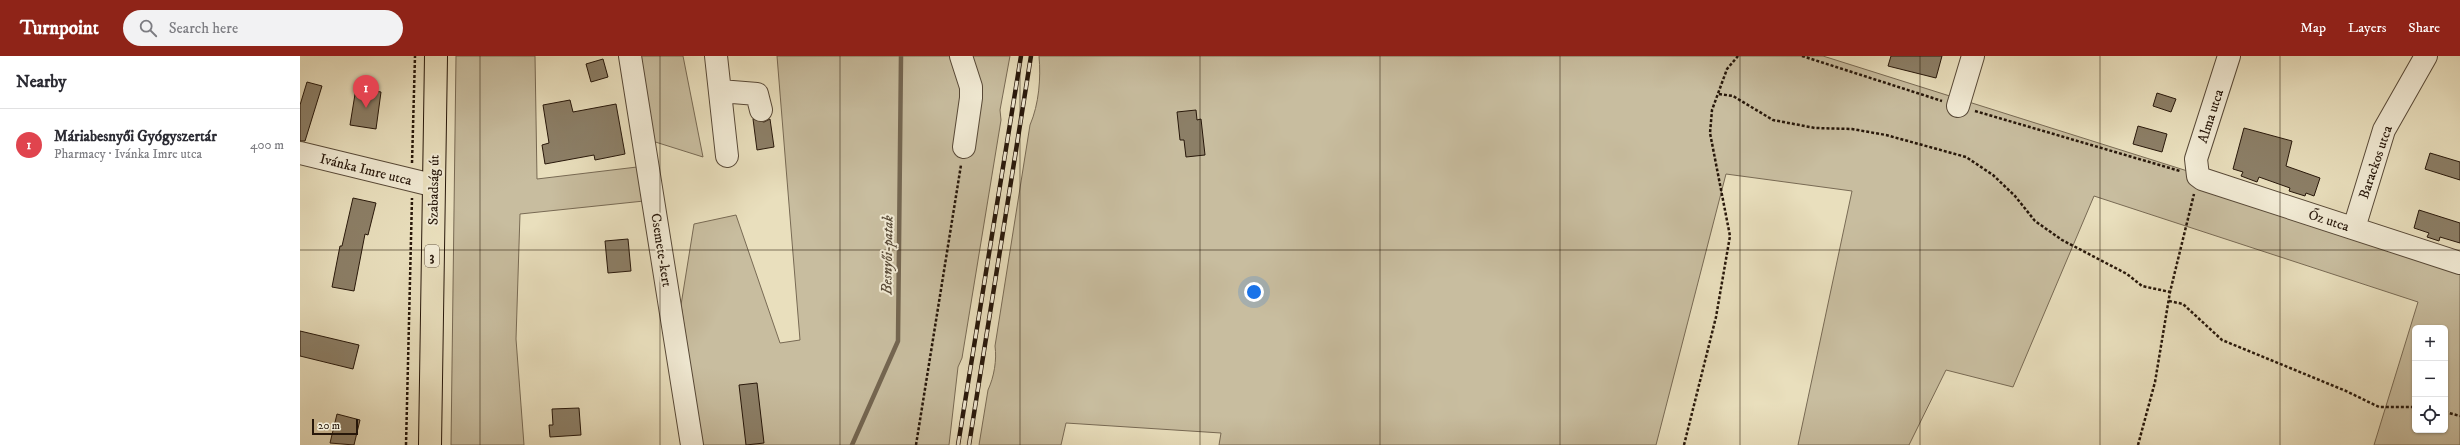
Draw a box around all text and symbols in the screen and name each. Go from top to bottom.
search box [123,10,403,46]
text: Turnpoint [20,17,99,40]
icon: search [137,17,159,39]
text: Search here [169,19,238,38]
text: Map [2300,19,2326,37]
text: Layers [2348,19,2386,37]
text: Share [2408,19,2440,37]
text: Nearby [16,71,66,93]
pin: 1 [353,75,379,108]
street label: Alma utca [2194,87,2228,146]
street label: Barackos utca [2355,123,2397,201]
text: Máriabesnyői Gyógyszertár [54,127,217,146]
text: 1 [27,137,31,153]
text: 400 m [250,137,284,153]
text: Pharmacy · Ivánka Imre utca [54,146,202,162]
street label: Ivánka Imre utca [318,150,414,190]
street label: Szabadság út [424,154,444,225]
street label: Őz utca [2306,206,2352,236]
street label: Csemete-kert [646,212,676,289]
water label: Besnyői-patak [877,215,898,296]
road number: 3 [425,245,439,267]
your location [1244,282,1264,302]
map controls [2412,325,2448,433]
button: + [2412,325,2448,361]
button: − [2412,361,2448,397]
button: locate [2412,397,2448,433]
scale bar [312,417,358,436]
text: 20 m [318,419,340,433]

